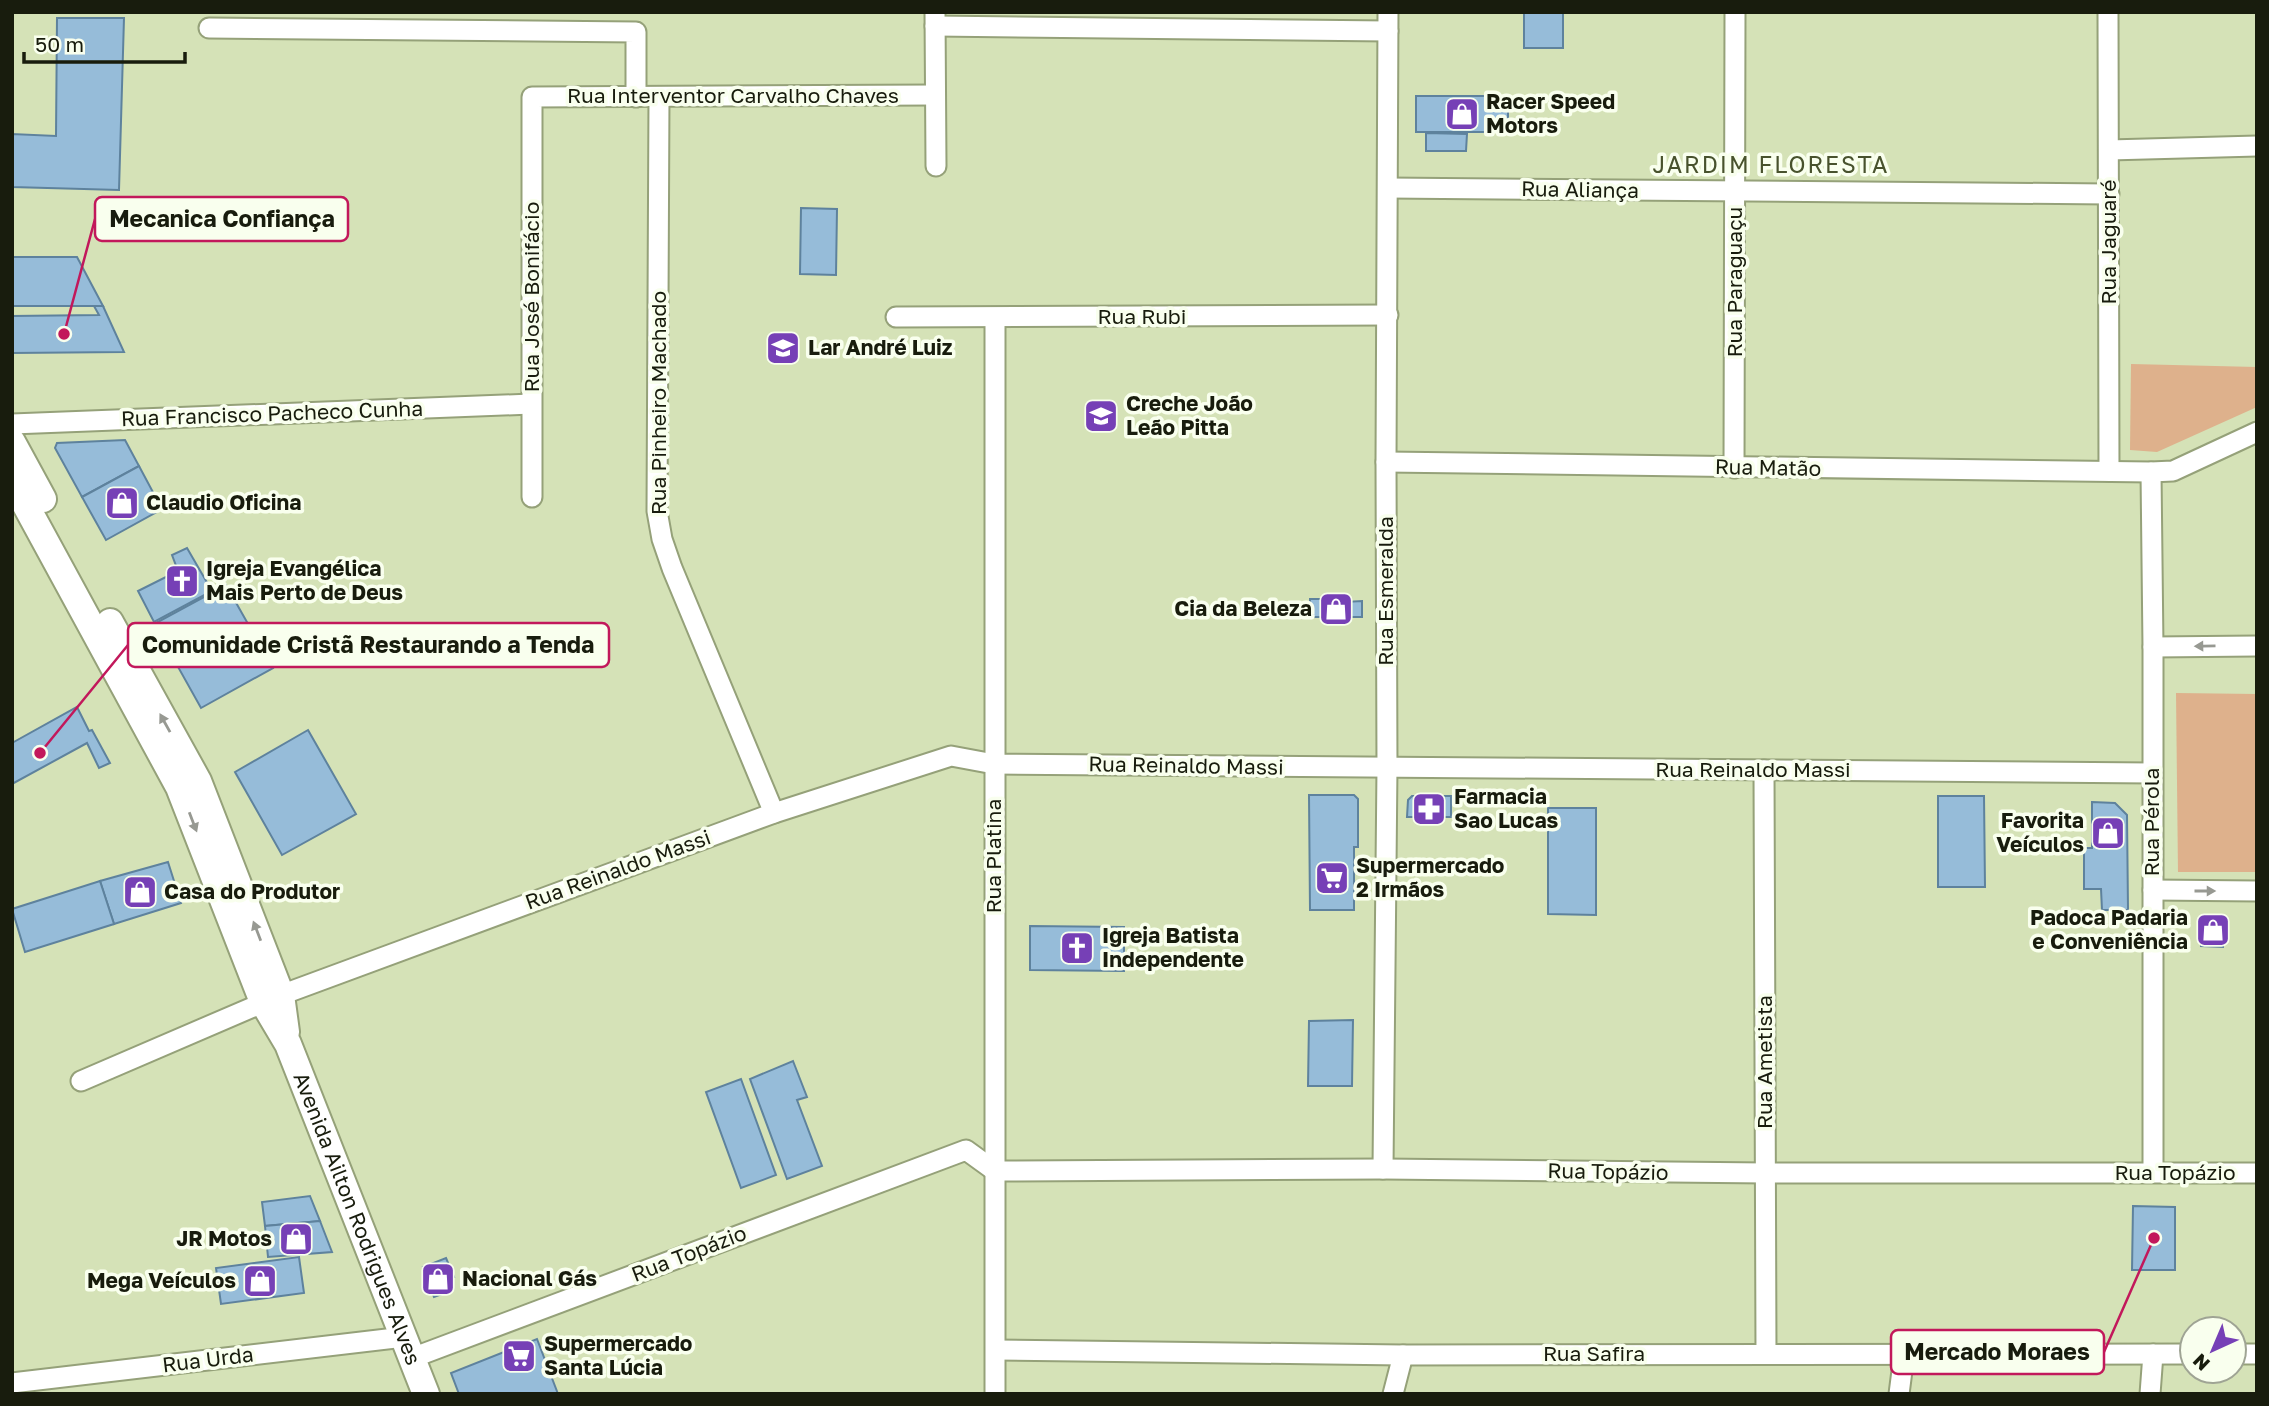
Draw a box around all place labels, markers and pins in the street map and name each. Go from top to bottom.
place label: Racer Speed Motors [1486,88,1615,138]
shop icon: Racer Speed Motors [1443,95,1481,133]
callout: Mecanica Confiança [95,197,348,241]
school or university icon: Lar André Luiz [764,329,802,367]
place label: Lar André Luiz [808,334,953,360]
place label: Creche João Leão Pitta [1126,390,1253,440]
school or university icon: Creche João Leão Pitta [1082,397,1120,435]
shop icon: Claudio Oficina [103,484,141,522]
place label: Claudio Oficina [146,489,301,515]
place label: Igreja Evangélica Mais Perto de Deus [206,555,403,605]
church icon: Igreja Evangélica Mais Perto de Deus [163,562,201,600]
shop icon: Cia da Beleza [1317,590,1355,628]
place label: Cia da Beleza [1174,595,1312,621]
callout: Comunidade Cristã Restaurando a Tenda [128,623,609,667]
place label: Farmacia Sao Lucas [1454,783,1559,833]
pharmacy icon: Farmacia Sao Lucas [1410,790,1448,828]
place label: Favorita Veículos [1996,807,2084,857]
shop icon: Favorita Veículos [2089,814,2127,852]
place label: Supermercado 2 Irmãos [1356,852,1504,902]
supermarket icon: Supermercado 2 Irmãos [1313,859,1351,897]
shop icon: Casa do Produtor [121,873,159,911]
place label: Casa do Produtor [164,878,340,904]
place label: Padoca Padaria e Conveniência [2030,904,2188,954]
shop icon: Padoca Padaria e Conveniência [2194,911,2232,949]
place label: Igreja Batista Independente [1102,922,1244,972]
church icon: Igreja Batista Independente [1058,929,1096,967]
shop icon: JR Motos [277,1220,315,1258]
place label: JR Motos [176,1225,272,1251]
shop icon: Nacional Gás [419,1260,457,1298]
shop icon: Mega Veículos [241,1262,279,1300]
place label: Nacional Gás [462,1265,597,1291]
place label: Mega Veículos [87,1267,236,1293]
place label: Supermercado Santa Lúcia [544,1330,692,1380]
callout: Mercado Moraes [1891,1330,2104,1374]
supermarket icon: Supermercado Santa Lúcia [500,1337,538,1375]

